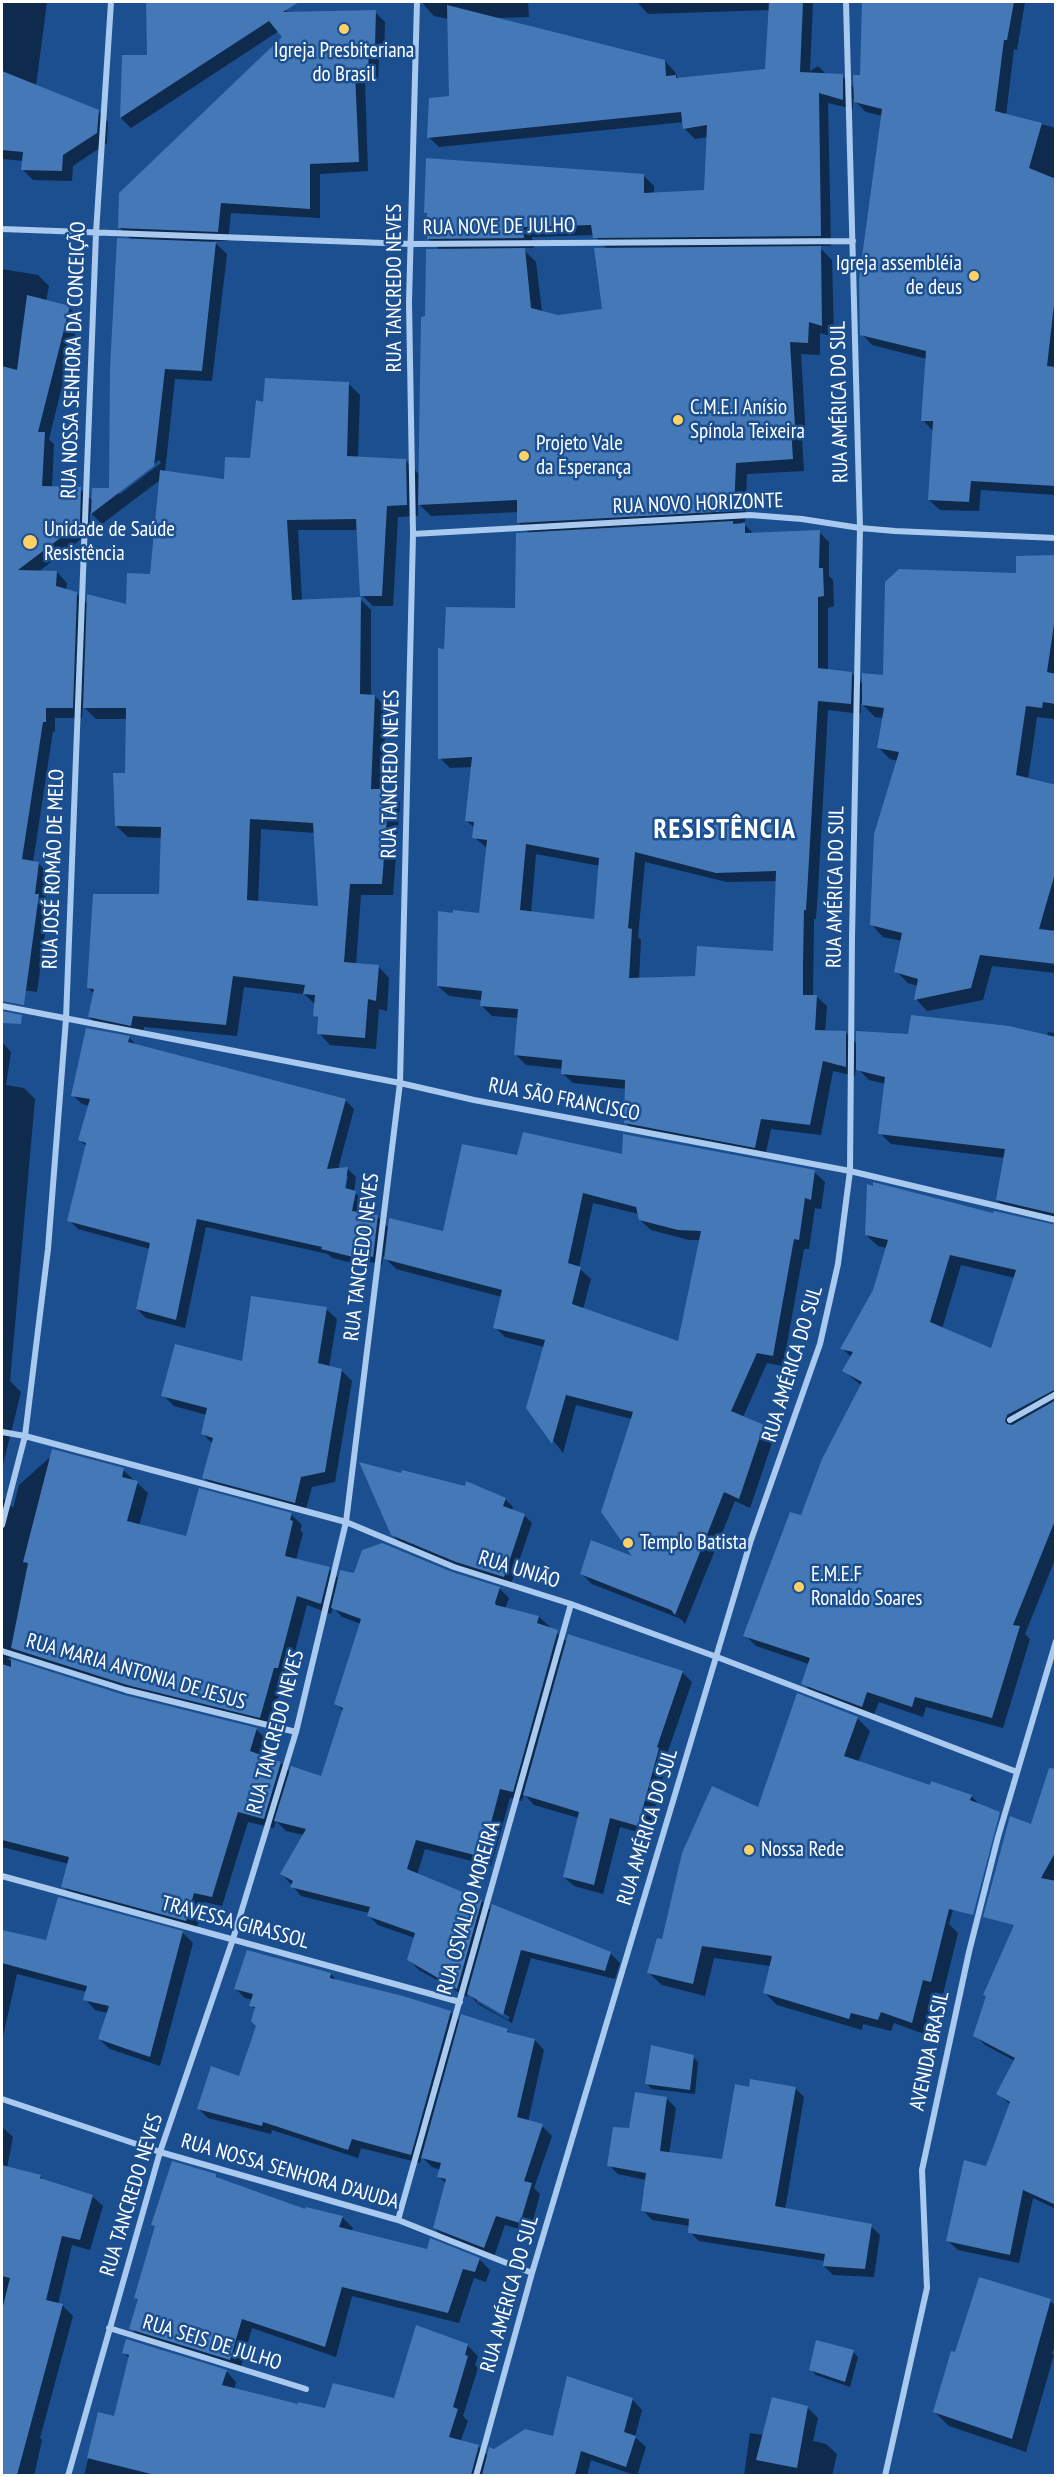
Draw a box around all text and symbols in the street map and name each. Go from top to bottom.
marker: Igreja Presbiteriana do Brasil [337,22,351,36]
place label: Igreja Presbiteriana do Brasil [274,38,414,88]
street label: RUA TANCREDO NEVES [382,204,408,372]
street label: RUA NOVE DE JULHO [422,213,576,241]
street label: RUA NOSSA SENHORA DA CONCEIÇÃO [57,221,91,499]
place label: Igreja assembléia de deus [836,251,962,301]
marker: Igreja assembléia de deus [967,269,981,283]
street label: RUA AMÉRICA DO SUL [826,321,854,483]
place label: C.M.E.I Anísio Spínola Teixeira [690,395,805,445]
marker: C.M.E.I Anísio Spínola Teixeira [671,413,685,427]
place label: Projeto Vale da Esperança [536,431,631,481]
marker: Projeto Vale da Esperança [517,449,531,463]
street label: RUA NOVO HORIZONTE [612,488,784,520]
place label: Unidade de Saúde Resistência [44,517,175,567]
marker: Unidade de Saúde Resistência [21,533,39,551]
street label: RUA TANCREDO NEVES [377,689,405,859]
street label: RUA JOSÉ ROMÃO DE MELO [38,769,70,969]
street label: RUA AMÉRICA DO SUL [822,806,850,968]
district label: RESISTÊNCIA [653,814,797,846]
street label: RUA SÃO FRANCISCO [486,1073,642,1127]
street label: RUA TANCREDO NEVES [339,1172,385,1342]
street label: RUA AMÉRICA DO SUL [757,1283,829,1445]
place label: Templo Batista [640,1530,747,1556]
marker: Templo Batista [621,1536,635,1550]
street label: RUA UNIÃO [475,1546,563,1594]
place label: E.M.E.F Ronaldo Soares [811,1562,922,1612]
marker: E.M.E.F Ronaldo Soares [792,1580,806,1594]
street label: RUA MARIA ANTONIA DE JESUS [23,1629,249,1715]
street label: RUA TANCREDO NEVES [242,1647,310,1817]
street label: RUA AMÉRICA DO SUL [612,1746,684,1908]
street label: RUA OSVALDO MOREIRA [432,1819,506,1997]
place label: Nossa Rede [761,1837,844,1863]
marker: Nossa Rede [742,1843,756,1857]
street label: TRAVESSA GIRASSOL [158,1891,312,1955]
street label: AVENIDA BRASIL [905,1989,955,2113]
street label: RUA TANCREDO NEVES [95,2111,169,2279]
street label: RUA NOSSA SENHORA D'AJUDA [178,2129,402,2215]
street label: RUA AMÉRICA DO SUL [476,2213,544,2375]
street label: RUA SEIS DE JULHO [140,2310,284,2376]

